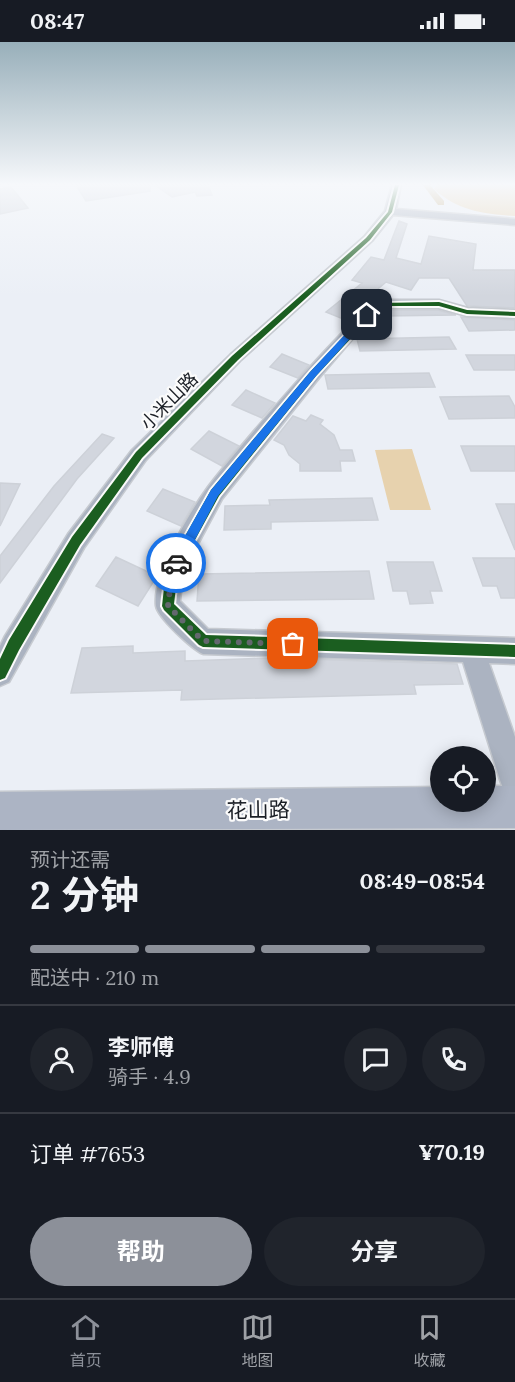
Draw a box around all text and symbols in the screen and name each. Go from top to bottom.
text: 08:47 [30,7,84,35]
pin [341,289,392,340]
icon: home [350,298,383,331]
street label: 小米山路 [135,367,203,435]
courier [146,533,206,593]
icon: car [160,547,193,580]
pin [267,618,318,669]
icon: bag [276,627,309,660]
map controls [430,746,496,812]
button: locate [430,746,496,812]
street label: 花山路 [226,796,290,824]
text: 预计还需 [30,847,110,872]
text: 08:49–08:54 [360,867,485,895]
text: 2 分钟 [30,870,139,920]
text: 配送中 · 210 m [30,965,159,990]
button: person [30,1028,93,1091]
button: chat [344,1028,407,1091]
button: phone [422,1028,485,1091]
text: 李师傅 [108,1033,174,1061]
text: 骑手 · 4.9 [108,1064,191,1089]
text: ¥70.19 [418,1138,485,1166]
text: 订单 #7653 [30,1140,145,1168]
button: 帮助 [30,1217,252,1286]
button: 分享 [264,1217,485,1286]
tab: 首页 [69,1311,102,1371]
tab: 地图 [241,1311,274,1371]
tab: 收藏 [413,1311,446,1371]

